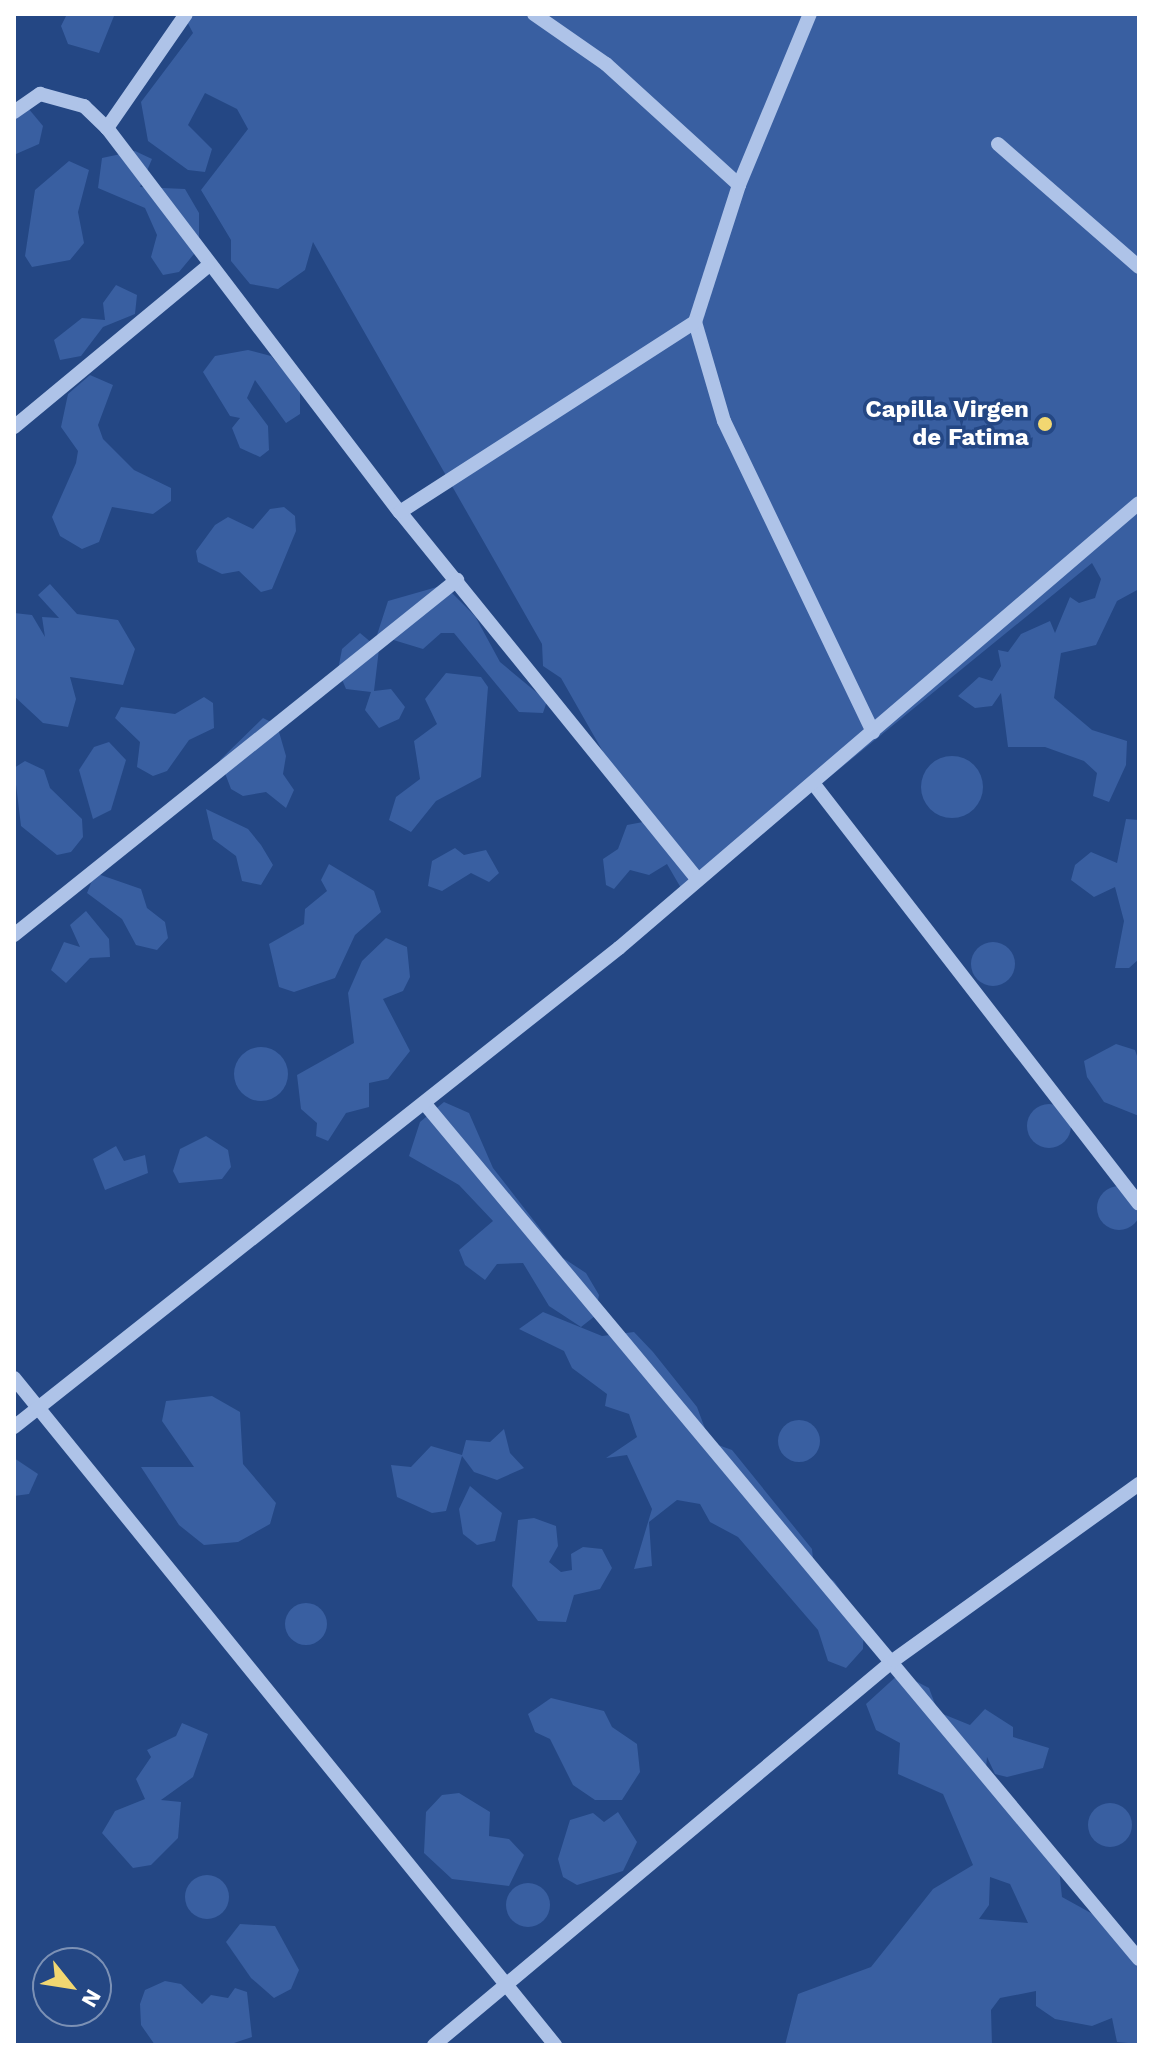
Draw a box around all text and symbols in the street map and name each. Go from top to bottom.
place label: Capilla Virgen de Fatima [864,396,1029,452]
marker: Capilla Virgen de Fatima [1036,415,1054,433]
north arrow [32,1947,112,2027]
text: N [77,1985,106,2012]

